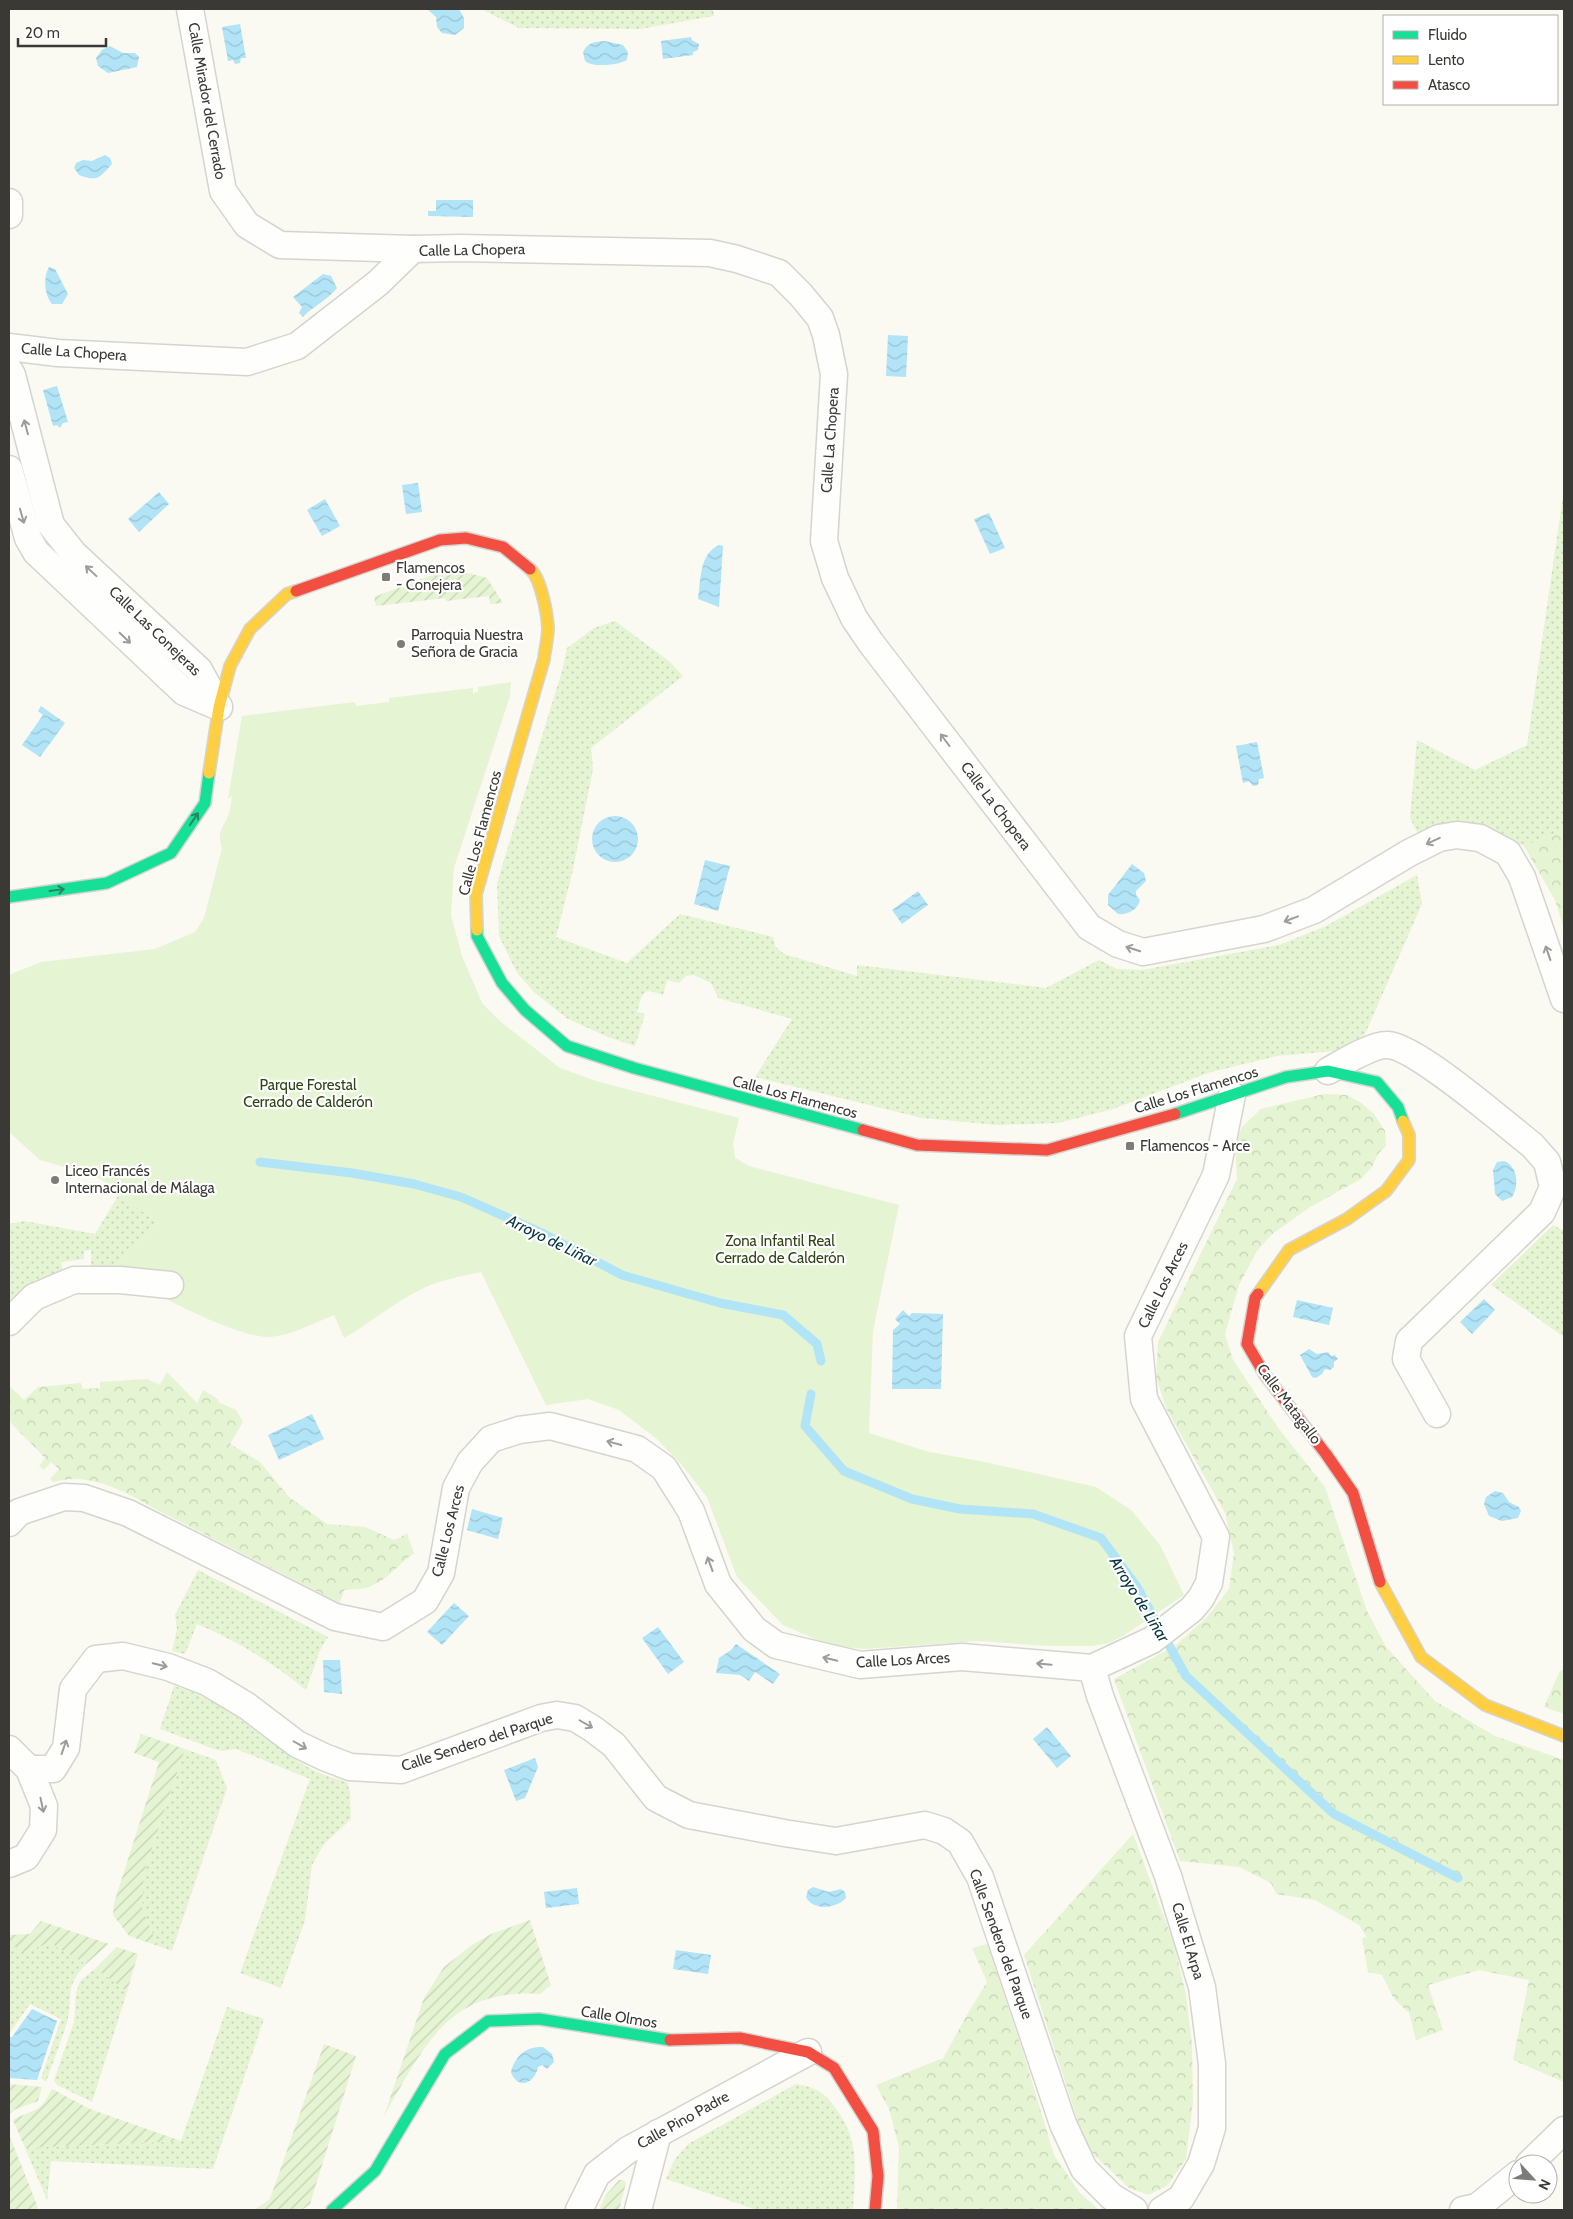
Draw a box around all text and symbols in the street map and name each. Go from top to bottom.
scale bar [18,15,105,47]
legend [1383,15,1558,105]
street label: Calle Mirador del Cerrado [184,21,230,181]
text: 20 m [25,24,60,42]
text: Fluido [1428,26,1467,44]
text: Lento [1428,51,1465,69]
text: Atasco [1428,76,1470,94]
street label: Calle La Chopera [419,240,526,260]
street label: Calle La Chopera [20,339,128,365]
street label: Calle La Chopera [817,386,843,494]
one-way arrow [20,419,30,435]
one-way arrow [18,508,27,524]
place label: Flamencos - Conejera [396,559,465,594]
one-way arrow [85,565,98,577]
marker: Flamencos - Conejera [380,571,392,583]
street label: Calle Las Conejeras [105,582,205,680]
place label: Parroquia Nuestra Señora de Gracia [411,626,524,661]
one-way arrow [119,632,131,644]
marker: Parroquia Nuestra Señora de Gracia [395,638,407,650]
one-way arrow [940,734,951,747]
street label: Calle La Chopera [957,758,1036,854]
street label: Calle Los Flamencos [455,769,505,897]
one-way arrow [189,812,199,826]
one-way arrow [1426,837,1441,847]
one-way arrow [49,885,65,895]
one-way arrow [1283,915,1299,924]
one-way arrow [1125,944,1141,953]
one-way arrow [1543,945,1553,961]
street label: Calle Los Flamencos [1132,1063,1260,1117]
street label: Calle Los Flamencos [731,1072,859,1122]
park label: Parque Forestal Cerrado de Calderón [243,1076,373,1111]
place label: Flamencos - Arce [1140,1137,1251,1155]
marker: Flamencos - Arce [1124,1140,1136,1152]
place label: Liceo Francés Internacional de Málaga [65,1162,216,1197]
marker: Liceo Francés Internacional de Málaga [49,1174,61,1186]
water label: Arroyo de Liñar [503,1210,601,1271]
park label: Zona Infantil Real Cerrado de Calderón [715,1232,845,1267]
street label: Calle Los Arces [1134,1239,1192,1331]
street label: Calle Matagallo [1253,1360,1325,1448]
one-way arrow [607,1438,623,1448]
street label: Calle Los Arces [428,1483,468,1579]
water label: Arroyo de Liñar [1105,1552,1174,1646]
one-way arrow [705,1556,714,1572]
street label: Calle Los Arces [856,1649,950,1671]
one-way arrow [822,1654,838,1663]
one-way arrow [1036,1659,1052,1669]
one-way arrow [152,1661,168,1670]
street label: Calle Sendero del Parque [399,1709,555,1775]
one-way arrow [579,1720,593,1730]
one-way arrow [60,1739,70,1755]
one-way arrow [292,1741,307,1750]
one-way arrow [37,1796,47,1812]
street label: Calle Sendero del Parque [965,1866,1037,2022]
street label: Calle El Arpa [1168,1900,1208,1982]
street label: Calle Olmos [580,2002,658,2032]
street label: Calle Pino Padre [634,2087,732,2153]
north arrow [1508,2154,1558,2204]
text: N [1534,2176,1555,2193]

